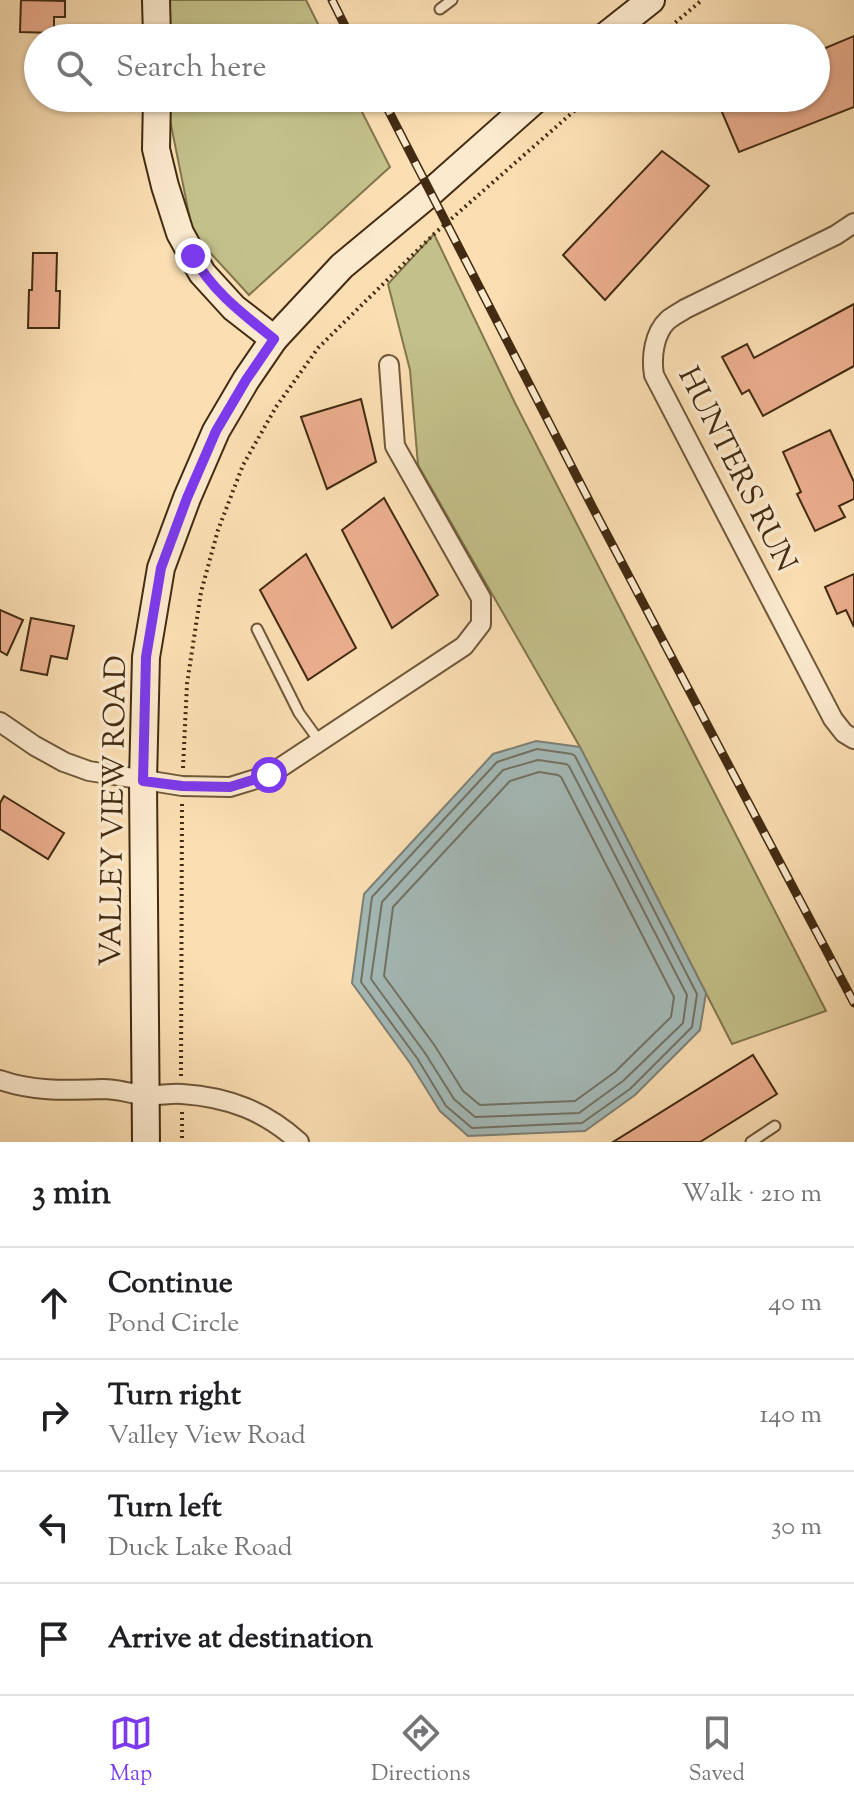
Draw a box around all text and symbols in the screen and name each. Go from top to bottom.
search box [24,24,830,112]
icon: search [52,46,96,90]
text: Search here [116,47,266,90]
route end [175,238,211,274]
street label: HUNTERS RUN [666,360,806,580]
street label: VALLEY VIEW ROAD [91,655,139,967]
route start [251,757,287,793]
text: 3 min [32,1170,111,1219]
text: Walk · 210 m [682,1176,822,1213]
text: Continue [108,1263,233,1306]
icon: ahead [32,1281,76,1325]
text: 40 m [768,1285,822,1322]
text: Pond Circle [108,1306,239,1343]
text: Turn right [108,1375,241,1418]
icon: right [32,1393,76,1437]
text: 140 m [759,1397,822,1434]
text: Valley View Road [108,1418,306,1455]
text: Turn left [108,1487,222,1530]
icon: left [32,1505,76,1549]
text: 30 m [771,1509,822,1546]
text: Duck Lake Road [108,1530,292,1567]
icon: arrive [32,1617,76,1661]
text: Arrive at destination [108,1618,373,1661]
tab: Map [109,1711,153,1791]
tab: Directions [371,1711,470,1791]
tab: Saved [688,1711,745,1791]

